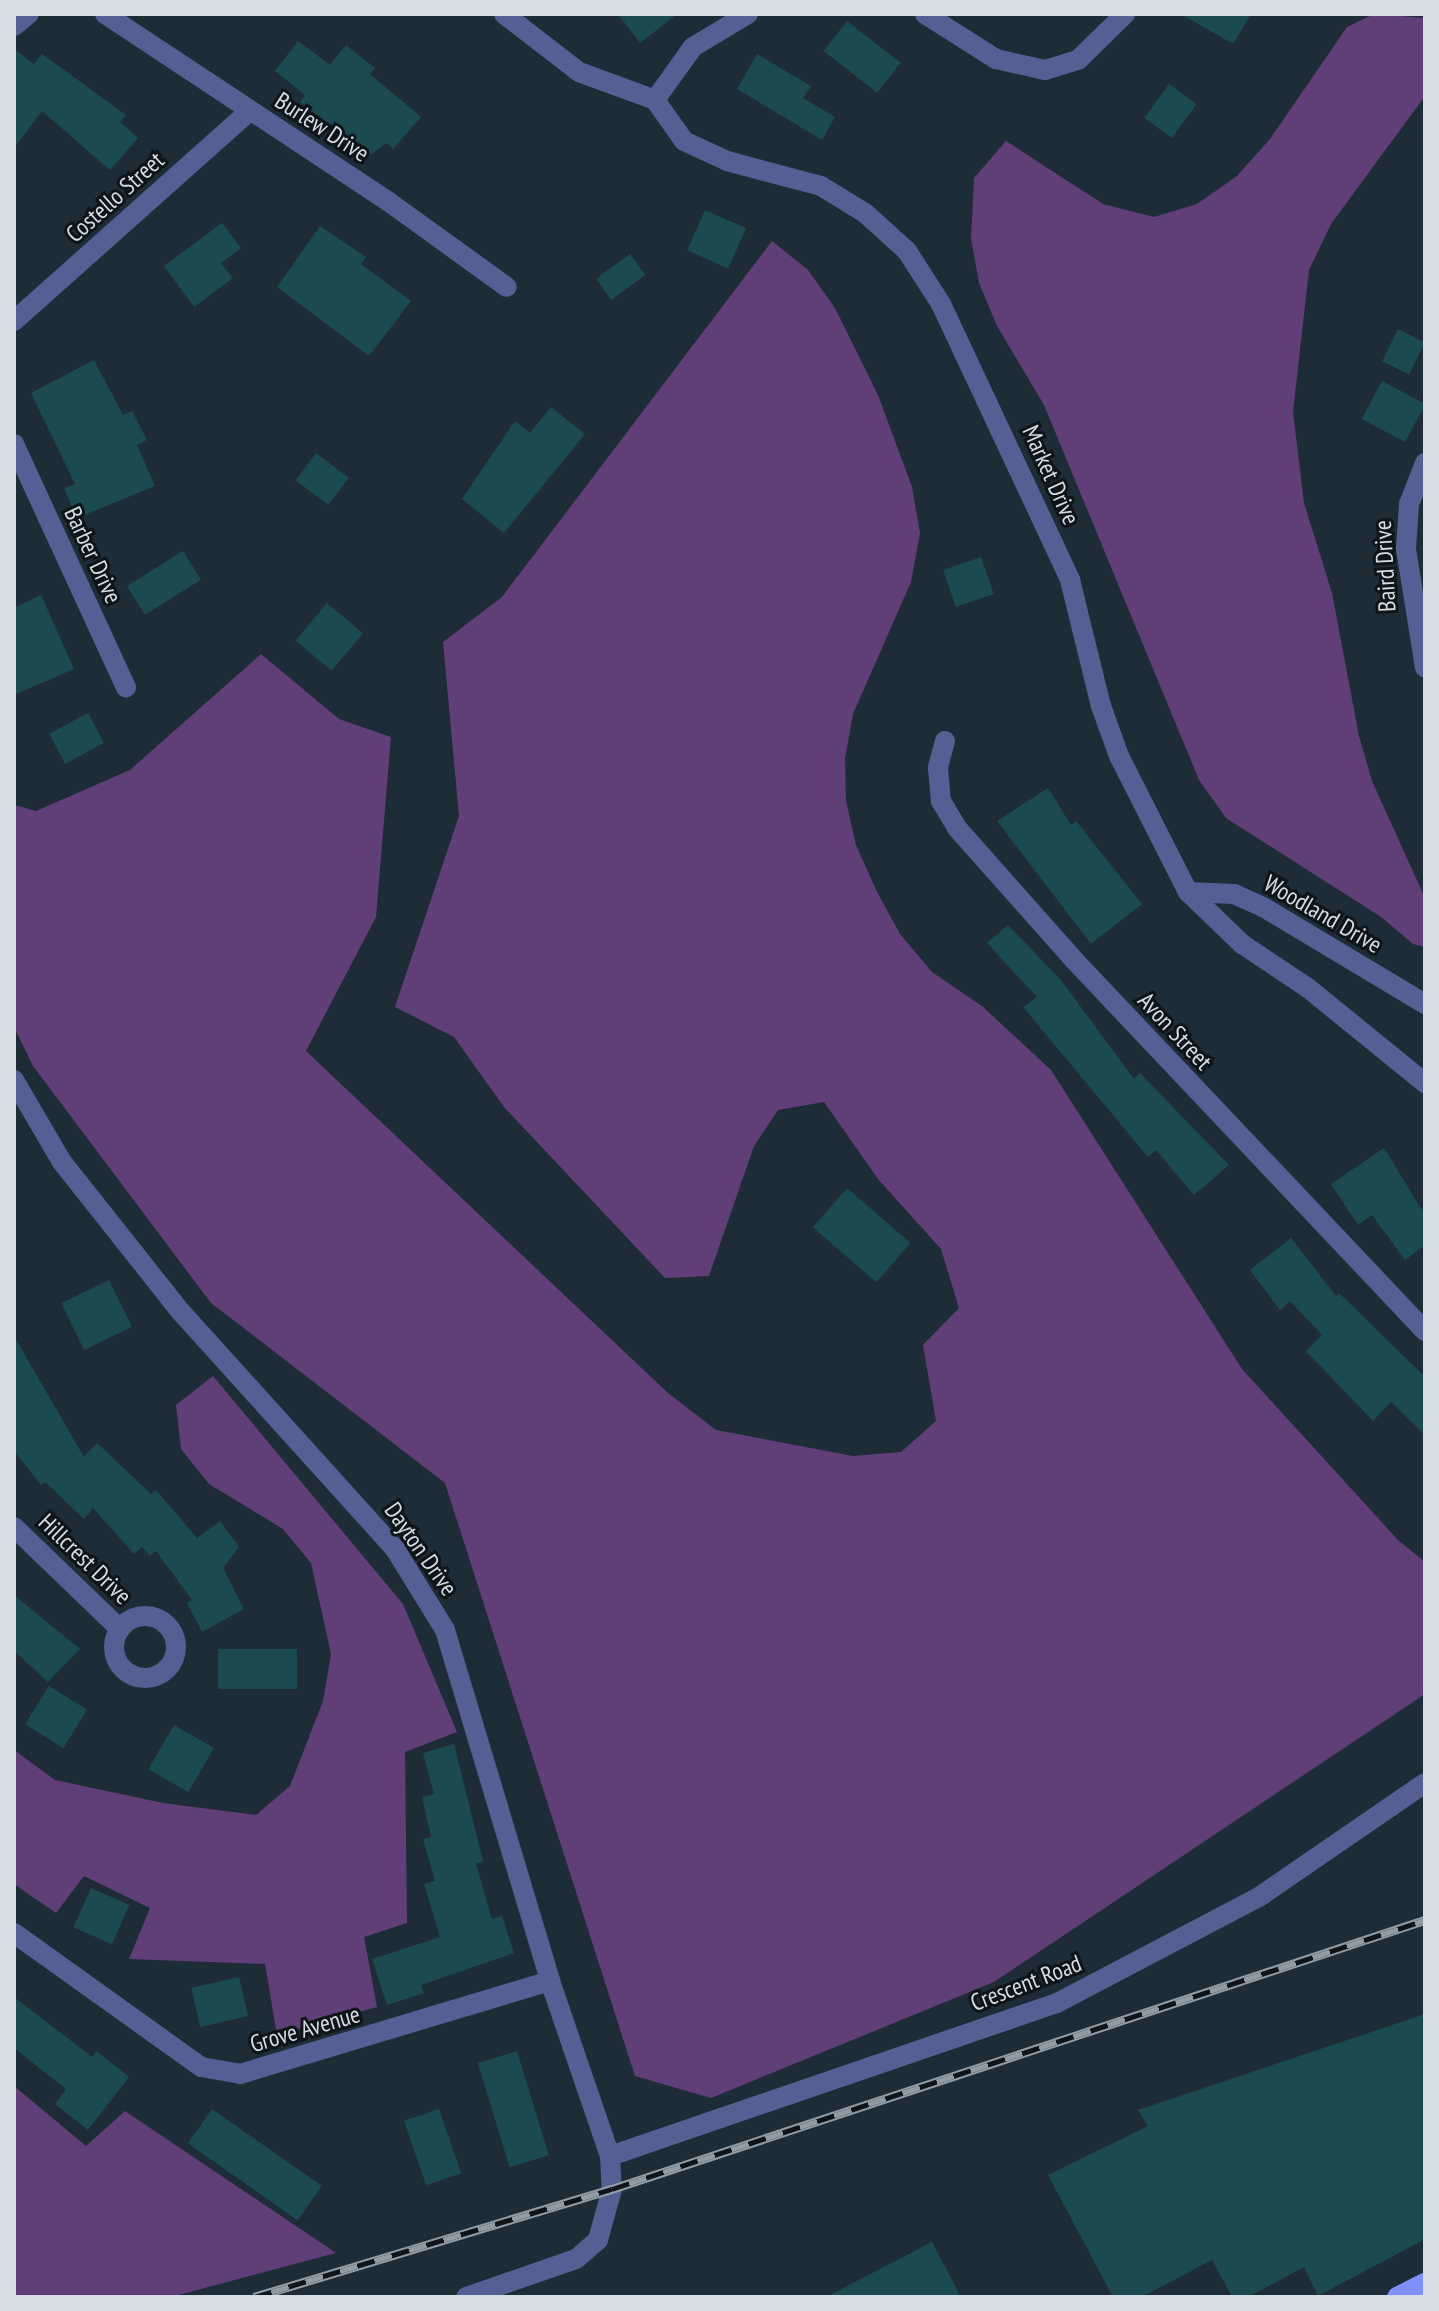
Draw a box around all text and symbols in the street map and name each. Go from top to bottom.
street label: Burlew Drive [270,86,374,168]
street label: Costello Street [60,146,170,248]
street label: Market Drive [1016,421,1086,529]
street label: Barber Drive [58,502,128,608]
street label: Baird Drive [1368,519,1402,613]
street label: Woodland Drive [1259,869,1387,959]
street label: Avon Street [1132,986,1218,1076]
street label: Dayton Drive [378,1497,464,1601]
street label: Hillcrest Drive [33,1508,137,1610]
street label: Crescent Road [966,1949,1086,2017]
street label: Grove Avenue [246,2000,364,2058]

